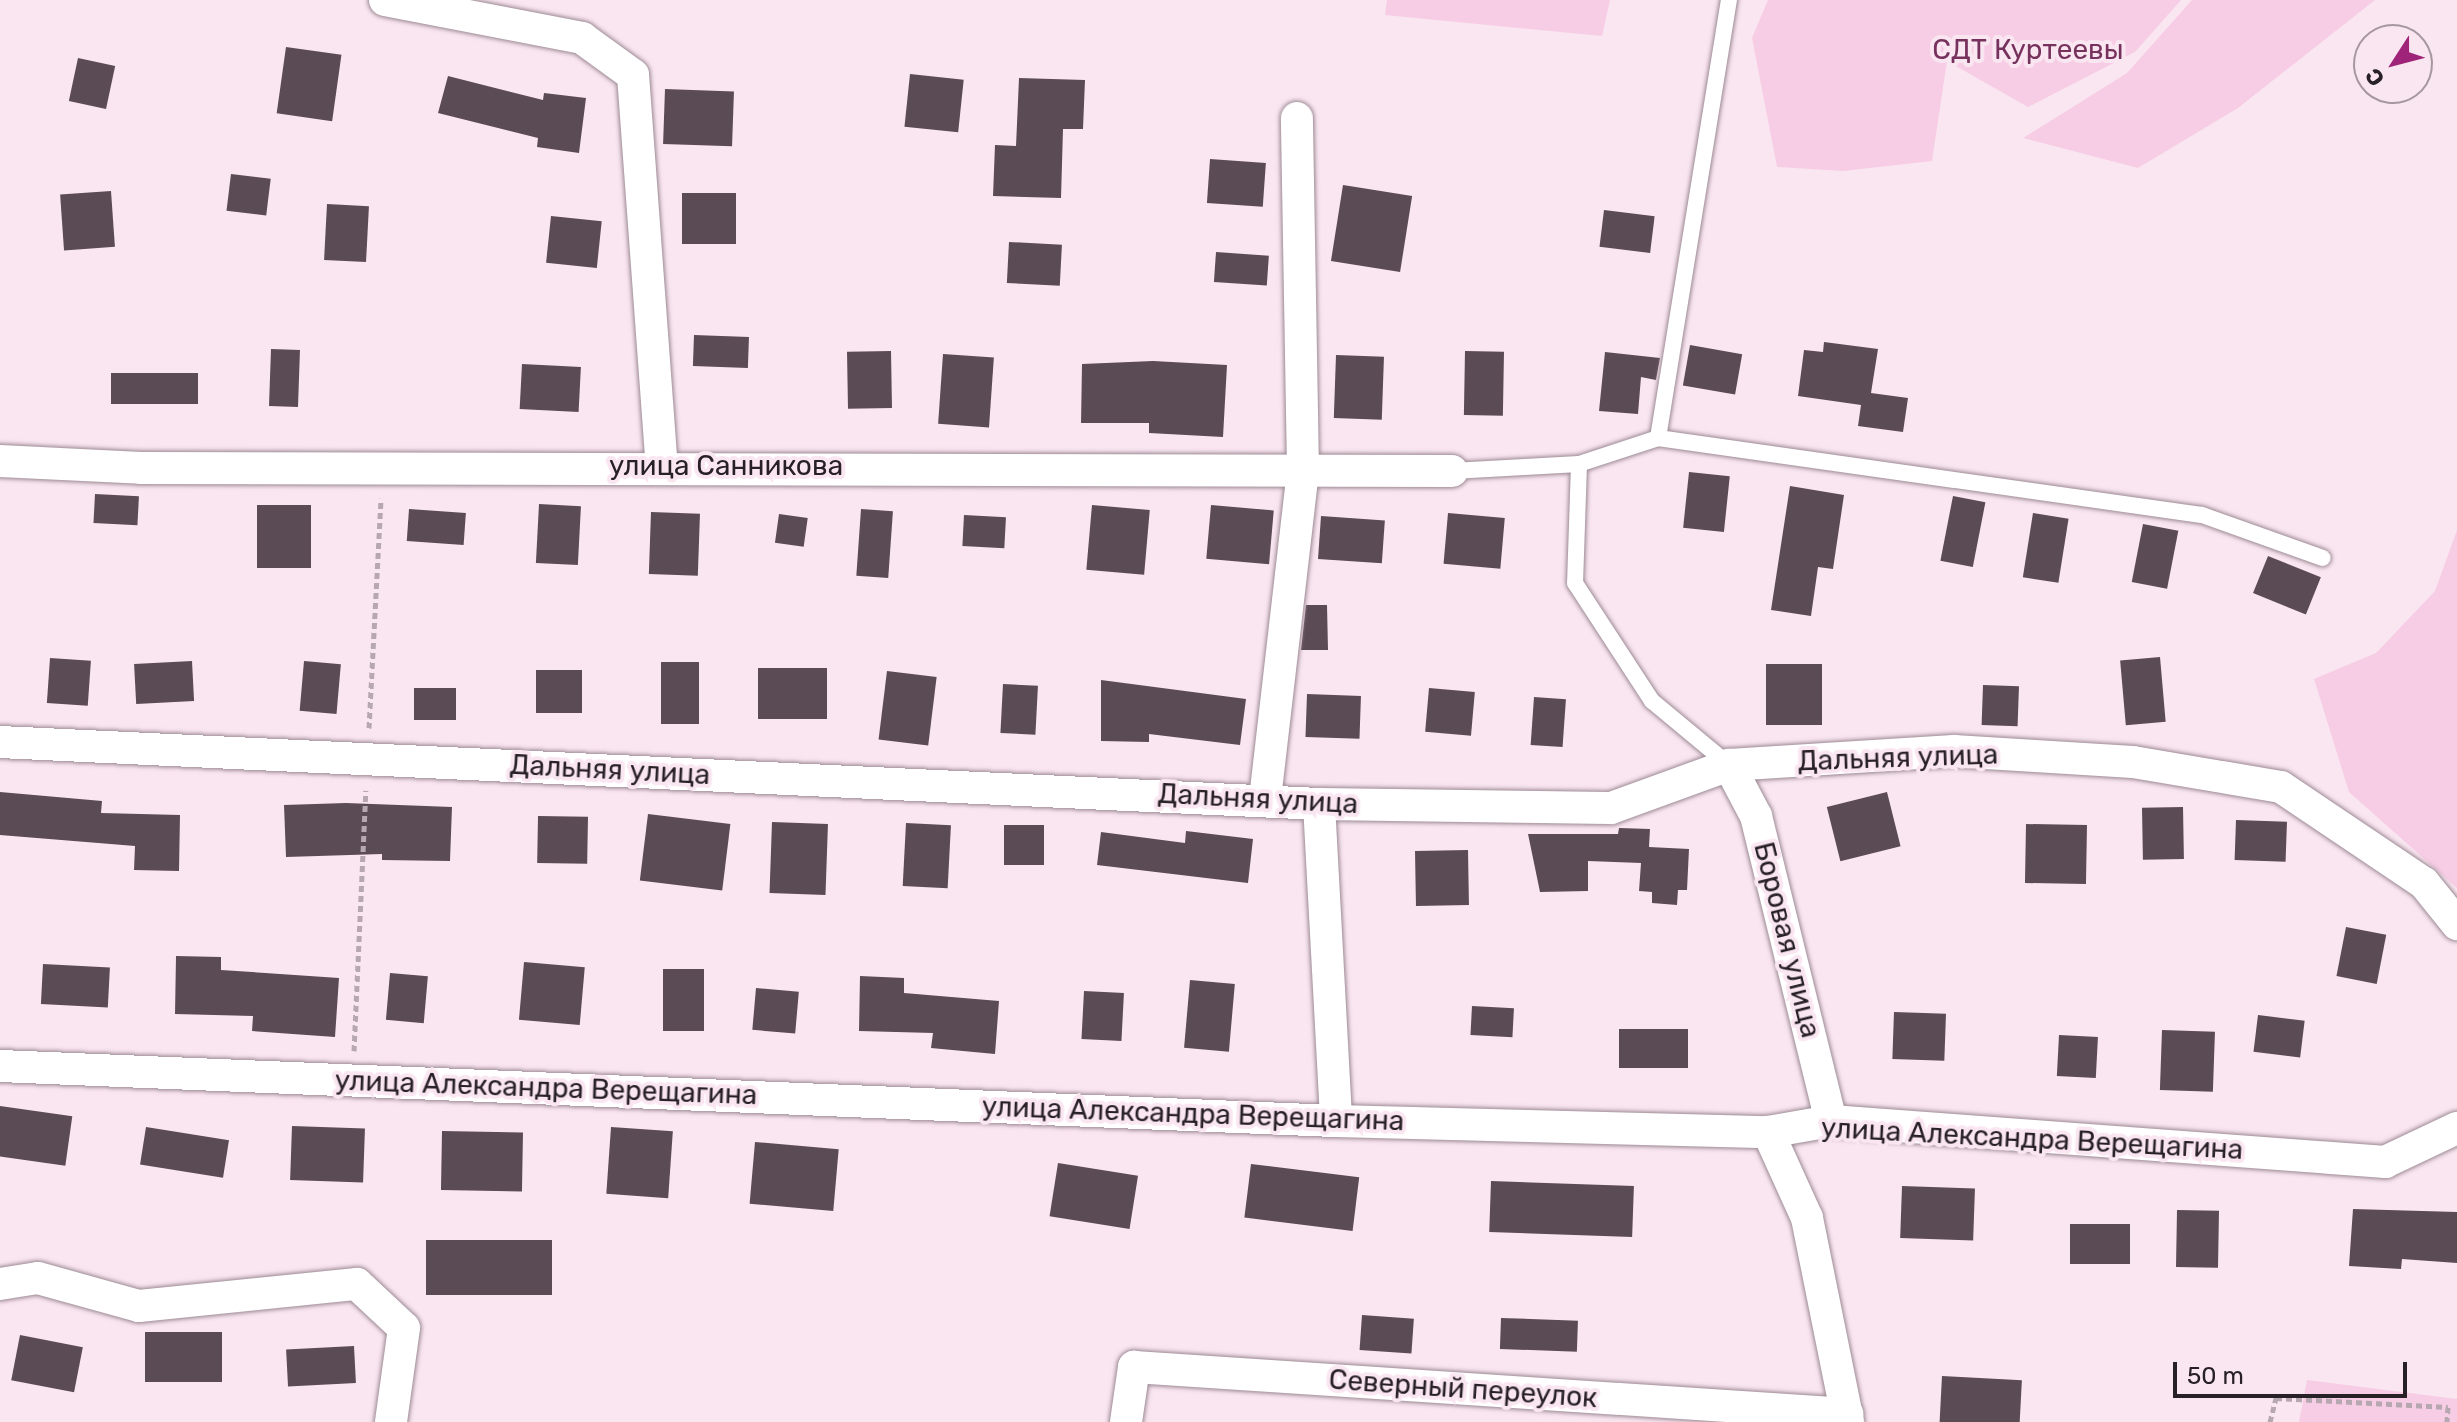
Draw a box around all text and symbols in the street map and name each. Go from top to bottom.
north arrow [2353,24,2433,104]
park label: СДТ Куртеевы [1932,33,2124,67]
text: С [2359,63,2390,91]
street label: улица Санникова [609,449,843,483]
street label: Дальняя улица [1797,738,1999,778]
street label: Дальняя улица [509,748,711,792]
street label: Дальняя улица [1157,777,1359,821]
street label: Боровая улица [1746,839,1828,1041]
street label: улица Александра Верещагина [334,1064,758,1112]
street label: улица Александра Верещагина [981,1090,1405,1138]
street label: улица Александра Верещагина [1820,1111,2244,1167]
scale bar [2177,1346,2411,1396]
text: 50 m [2187,1362,2244,1390]
street label: Северный переулок [1328,1363,1598,1415]

